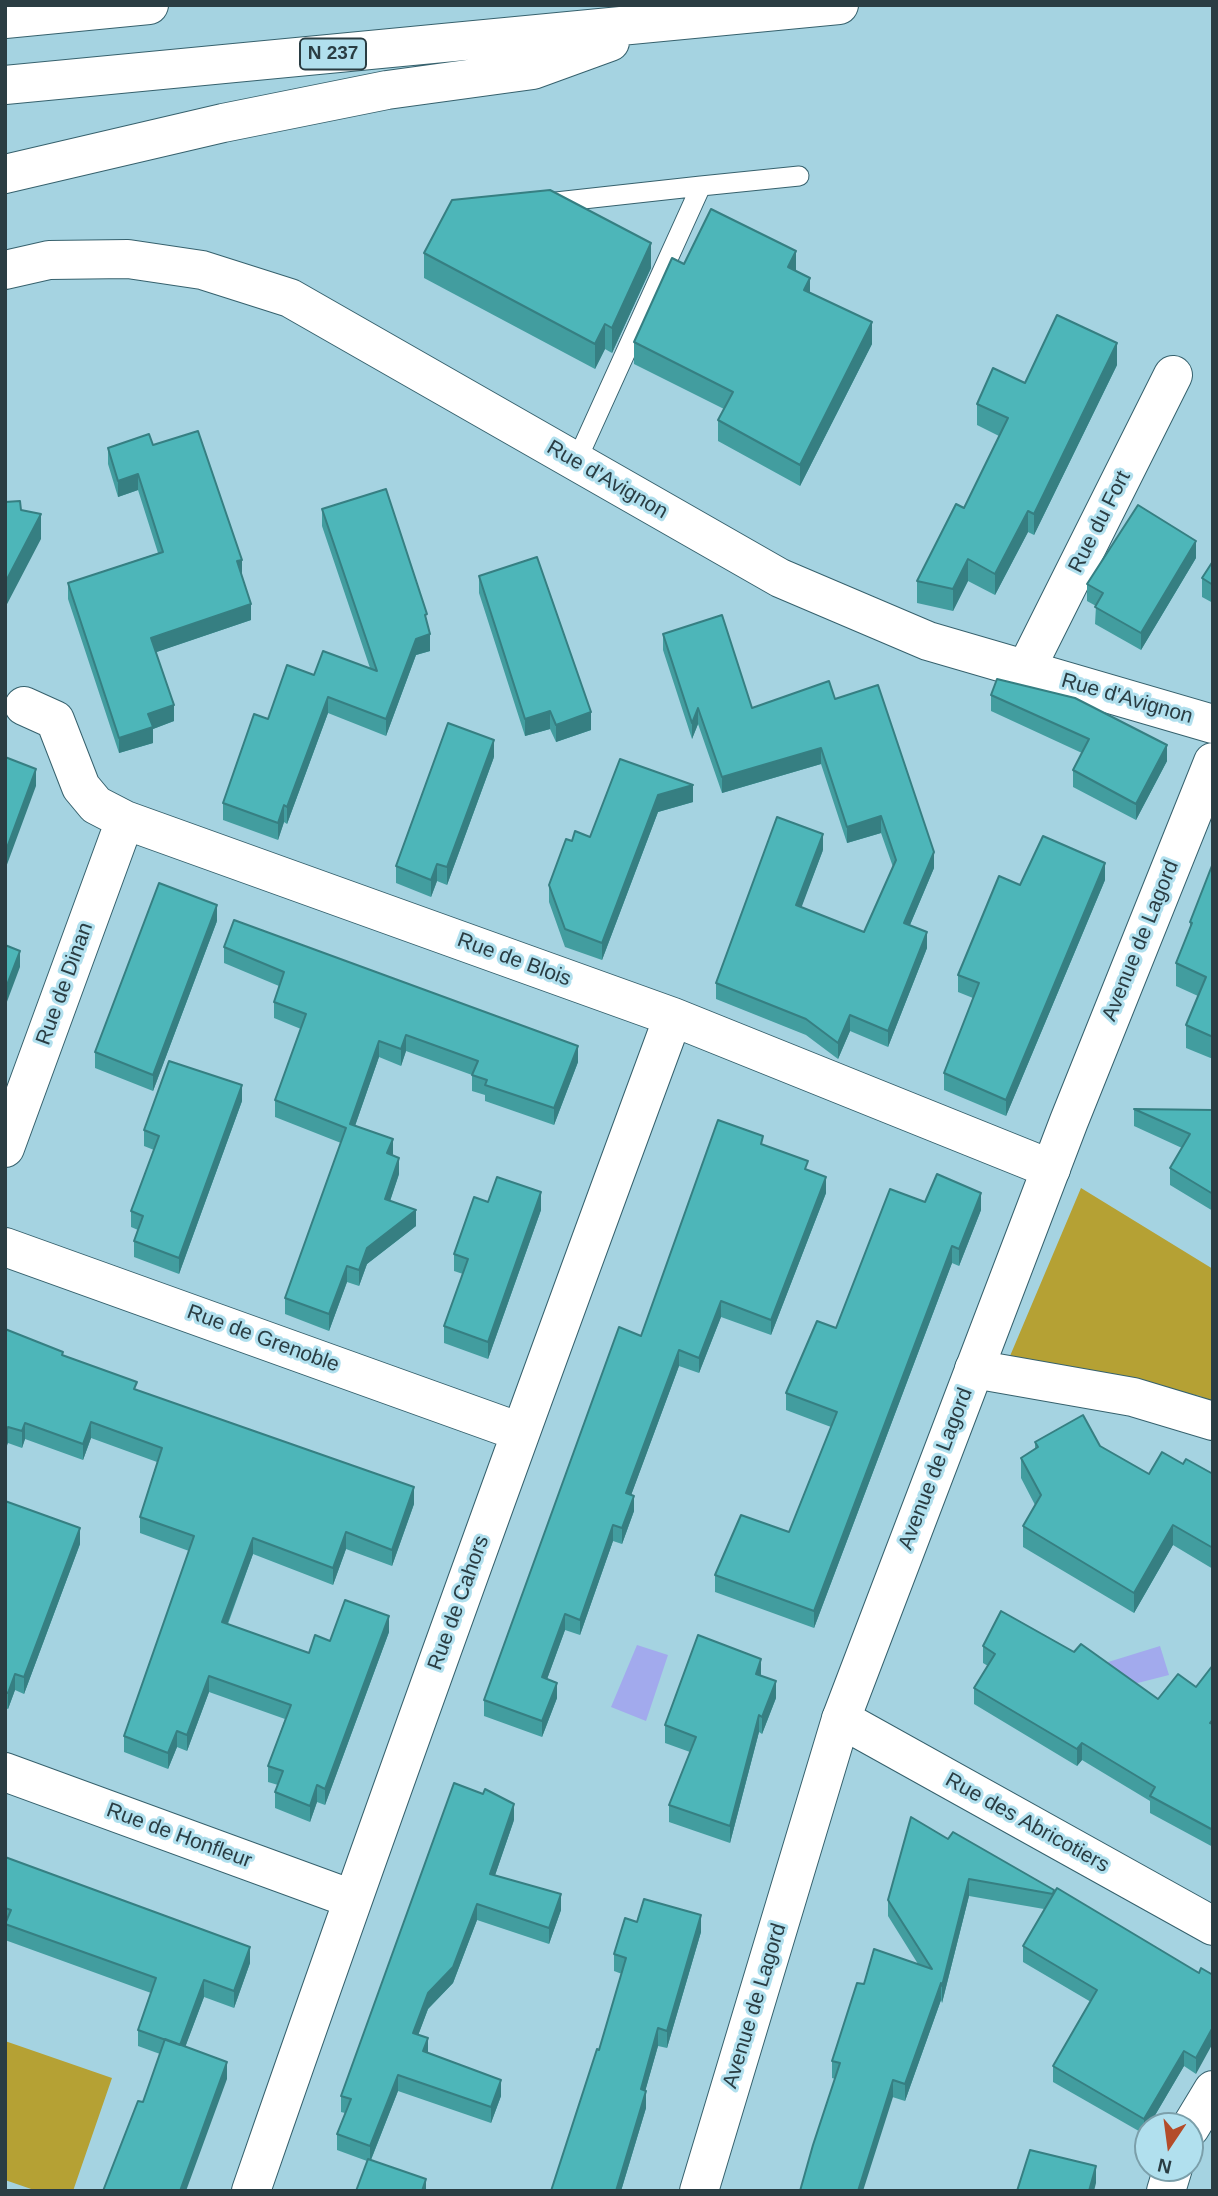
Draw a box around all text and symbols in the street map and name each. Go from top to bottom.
road number: N 237 [300,38,366,70]
street label: Rue d'Avignon [542,435,672,525]
street label: Rue du Fort [1064,467,1136,577]
street label: Rue d'Avignon [1058,668,1196,730]
street label: Avenue de Lagord [1097,857,1185,1025]
street label: Rue de Dinan [31,919,99,1049]
street label: Rue de Blois [454,928,574,992]
street label: Rue de Grenoble [184,1300,342,1378]
street label: Avenue de Lagord [894,1385,978,1553]
street label: Rue de Cahors [423,1532,495,1674]
street label: Rue des Abricotiers [941,1768,1113,1878]
street label: Rue de Honfleur [103,1798,255,1874]
street label: Avenue de Lagord [718,1920,792,2092]
north arrow [1134,2112,1204,2182]
text: N [1156,2154,1174,2178]

